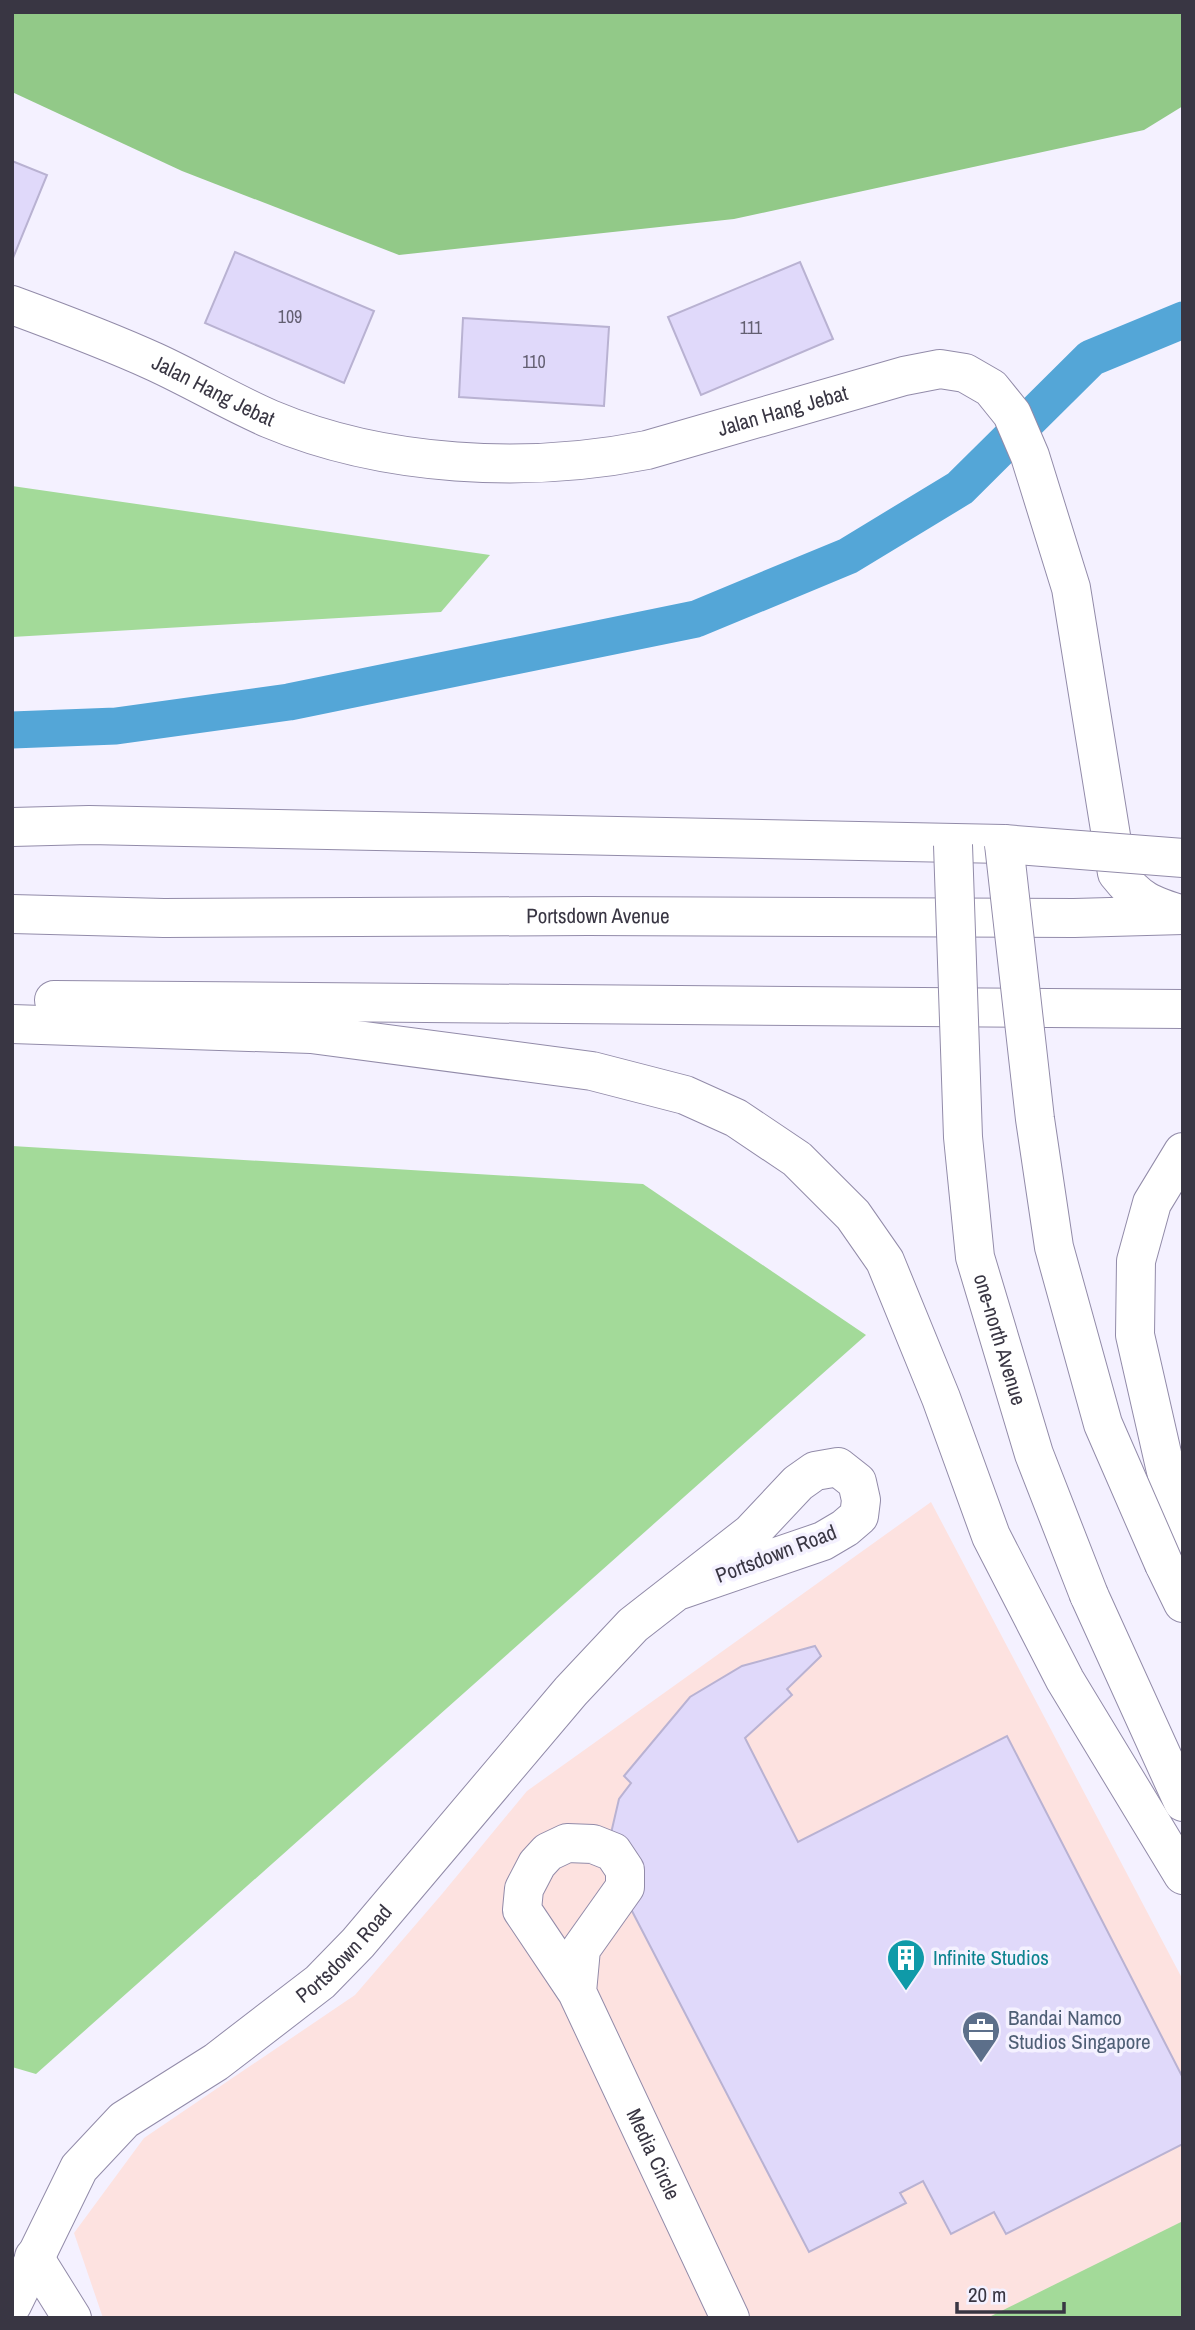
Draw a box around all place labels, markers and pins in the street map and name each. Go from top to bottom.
building icon: Infinite Studios [885,1937,927,1992]
place label: Infinite Studios [933,1943,1049,1972]
place label: Bandai Namco Studios Singapore [1008,2003,1151,2056]
office icon: Bandai Namco Studios Singapore [960,2009,1002,2064]

